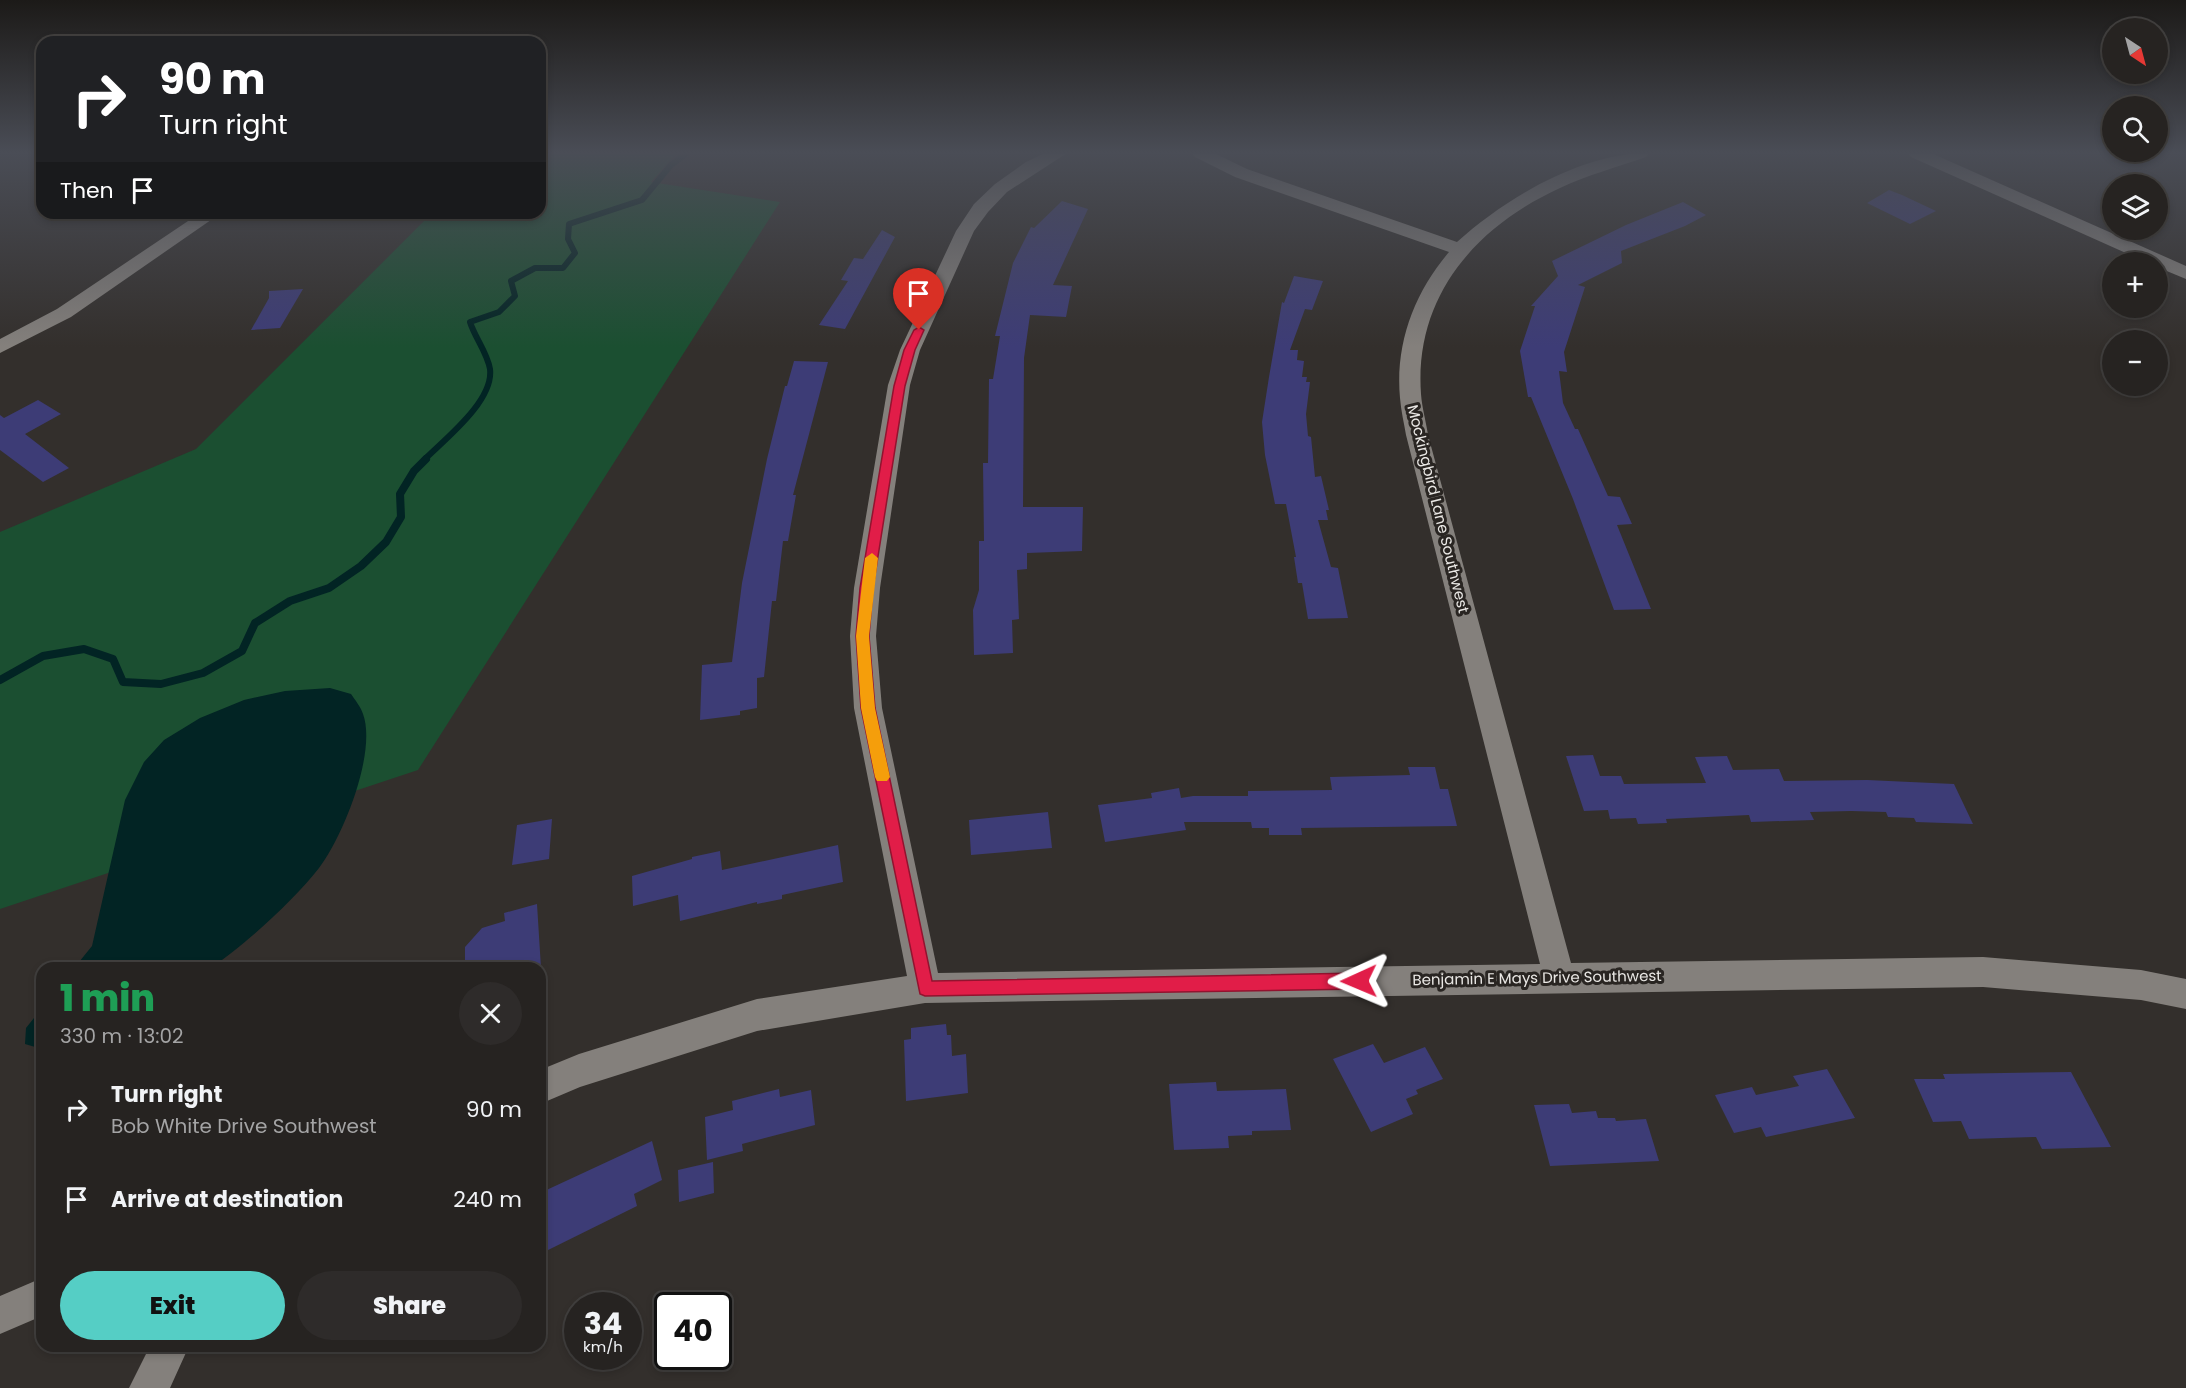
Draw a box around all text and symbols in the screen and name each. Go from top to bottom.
north arrow [2102,18,2168,84]
map controls [2102,18,2168,396]
text: 90 m [159,50,266,109]
icon: right [60,60,138,138]
button: search [2102,96,2168,162]
text: Turn right [159,106,288,143]
icon: arrive [126,174,159,207]
button: layers [2102,174,2168,240]
text: Then [60,175,114,206]
button: + [2102,252,2168,318]
pin [893,268,944,330]
icon: arrive [902,277,935,310]
button: − [2102,330,2168,396]
street label: Mockingbird Lane Southwest [1402,403,1475,615]
position arrow [1327,949,1391,1013]
street label: Benjamin E Mays Drive Southwest [1412,965,1662,990]
text: 1 min [60,973,155,1024]
button: close [459,982,522,1045]
text: 330 m · 13:02 [60,1022,183,1050]
text: Turn right [111,1079,222,1110]
icon: right [60,1093,93,1126]
text: 90 m [466,1094,522,1125]
text: Bob White Drive Southwest [111,1112,377,1140]
icon: arrive [60,1183,93,1216]
text: Arrive at destination [111,1184,343,1215]
text: 240 m [453,1184,522,1215]
button: Exit [60,1271,285,1340]
button: Share [297,1271,522,1340]
speed limit sign: 40 [654,1292,732,1370]
text: 34 [584,1302,622,1345]
text: km/h [583,1336,623,1357]

